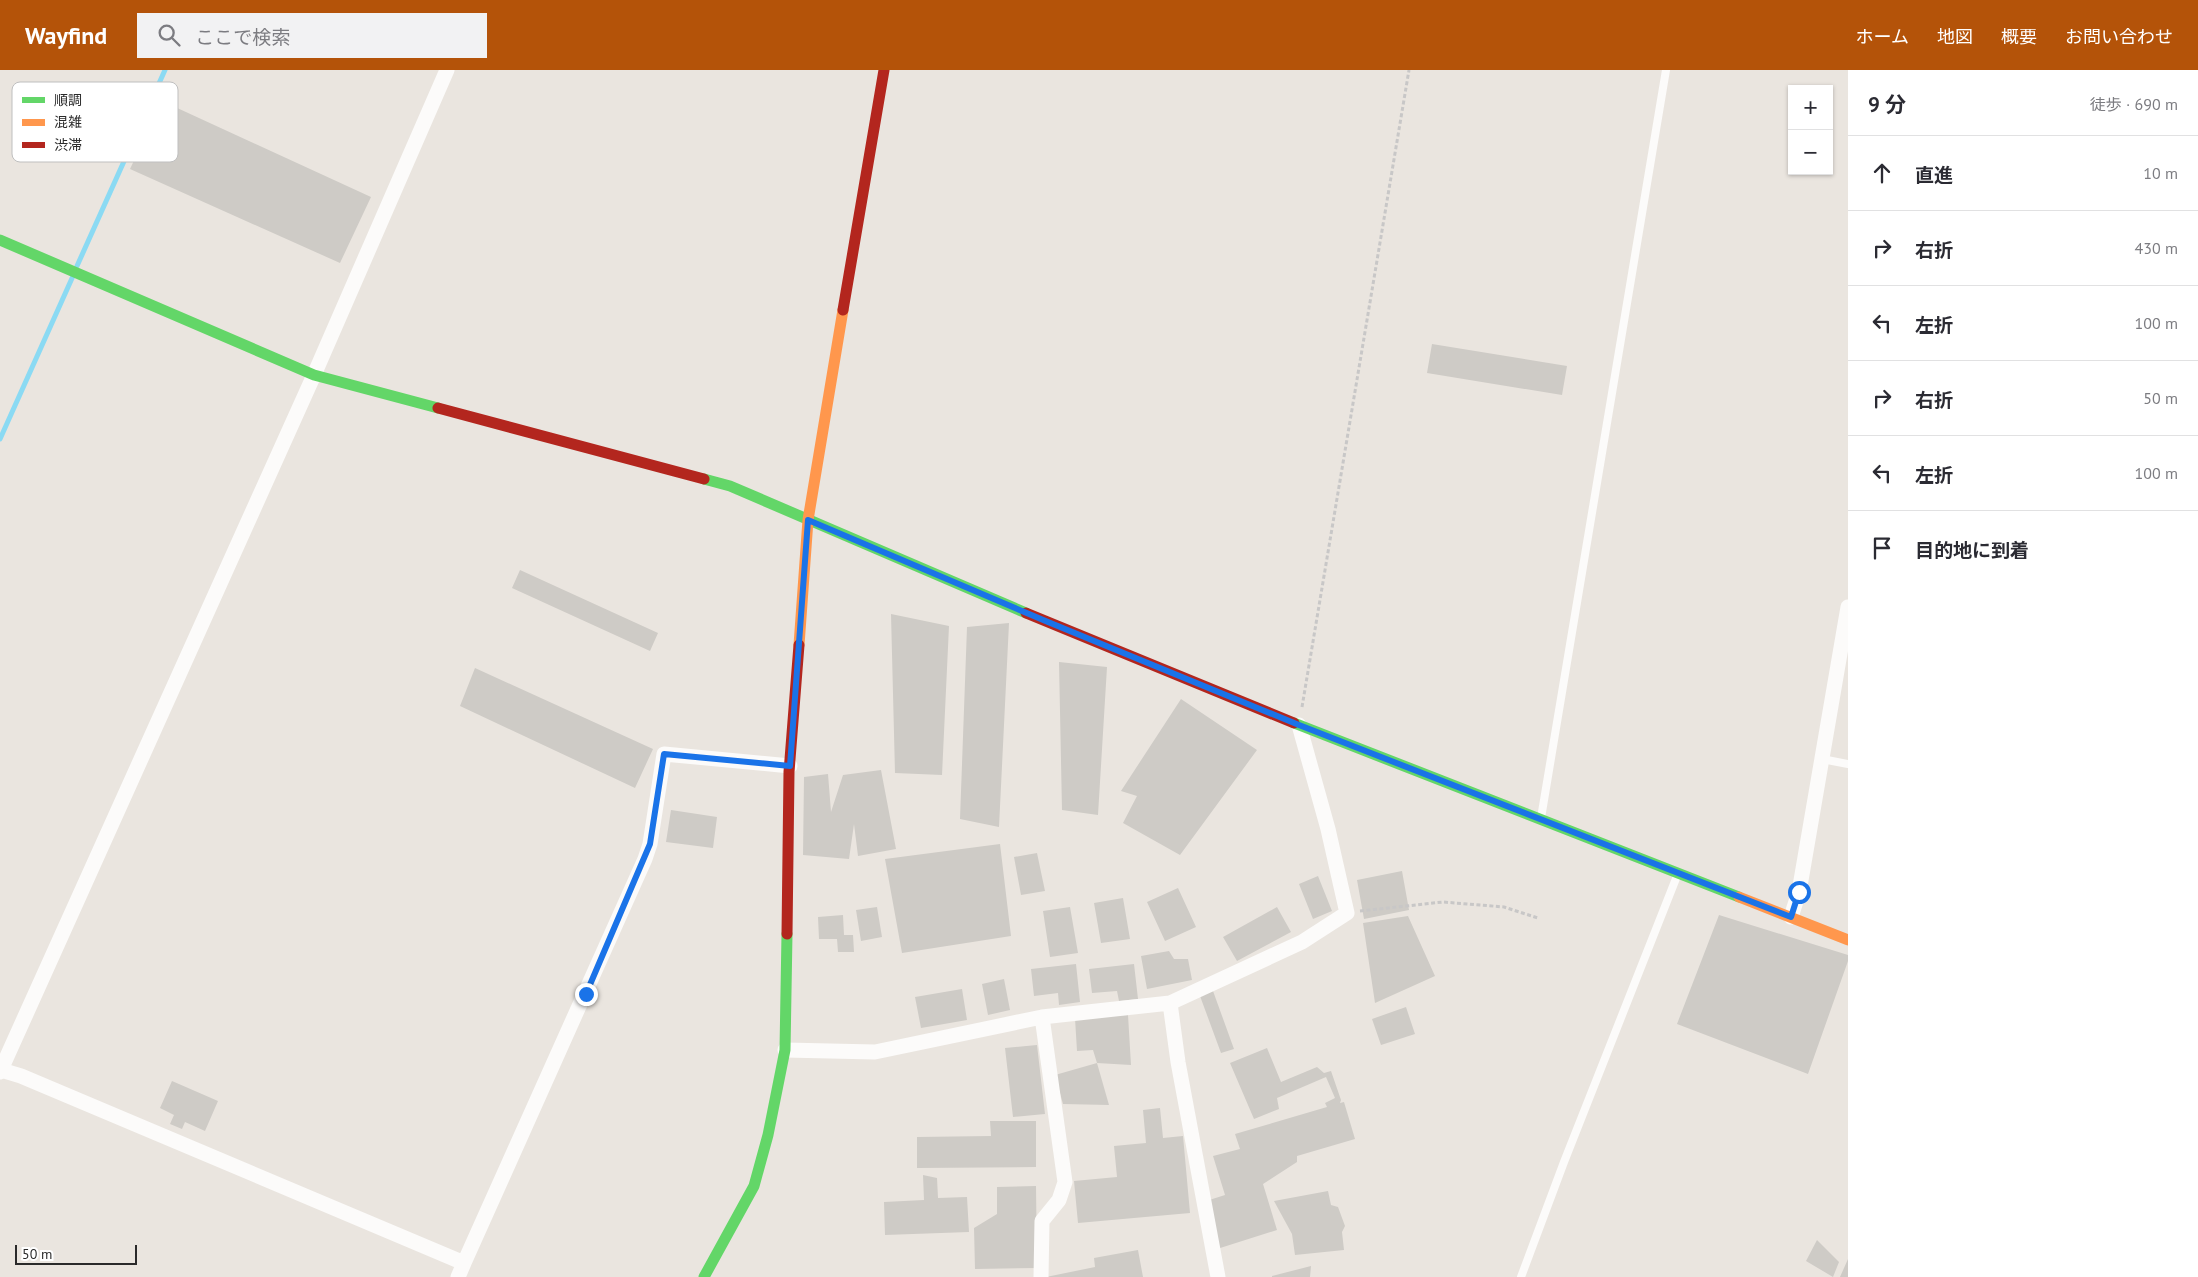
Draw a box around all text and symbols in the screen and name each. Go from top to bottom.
search box [137,13,487,58]
text: Wayfind [25,20,107,51]
icon: search [155,21,183,49]
text: ここで検索 [195,25,290,49]
text: ホーム [1856,25,1909,48]
text: 地図 [1937,25,1973,48]
text: 概要 [2001,25,2037,48]
text: お問い合わせ [2065,25,2173,48]
legend [12,82,178,162]
map controls [1788,85,1833,175]
button: + [1788,85,1833,130]
text: 順調 [54,91,82,109]
text: 9 分 [1868,91,1906,118]
text: 徒歩 · 690 m [2090,94,2178,114]
text: 混雑 [54,113,82,131]
button: − [1788,130,1833,175]
text: 渋滞 [54,136,82,154]
icon: ahead [1868,159,1896,187]
text: 直進 [1915,163,1953,187]
text: 10 m [2143,163,2178,183]
icon: right [1868,234,1896,262]
text: 右折 [1915,238,1953,262]
text: 430 m [2135,238,2178,258]
icon: left [1868,309,1896,337]
text: 左折 [1915,313,1953,337]
text: 100 m [2135,313,2178,333]
icon: right [1868,384,1896,412]
text: 右折 [1915,388,1953,412]
text: 50 m [2143,388,2178,408]
icon: left [1868,459,1896,487]
text: 左折 [1915,463,1953,487]
text: 100 m [2135,463,2178,483]
icon: arrive [1868,534,1896,562]
text: 目的地に到着 [1915,538,2029,562]
route start [1788,881,1811,904]
route end [575,983,598,1006]
scale bar [15,1242,138,1265]
text: 50 m [22,1245,52,1263]

